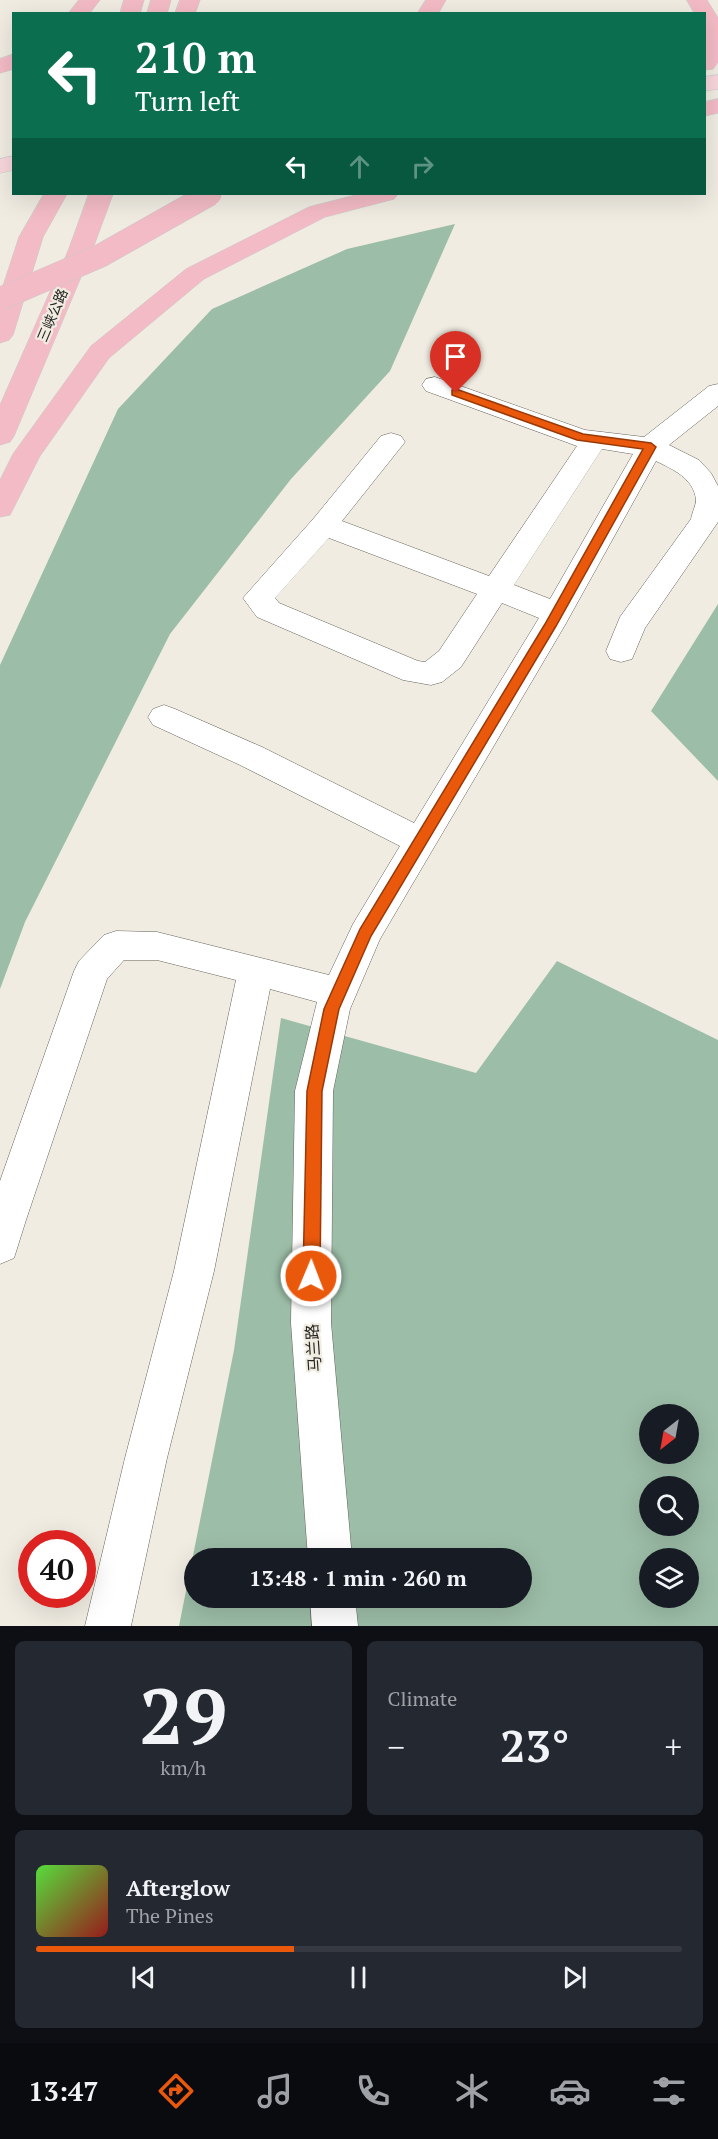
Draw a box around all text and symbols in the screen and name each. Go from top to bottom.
text: 210 m [135,29,256,85]
icon: left [36,36,114,114]
text: Turn left [135,83,240,119]
icon: left [280,150,313,183]
icon: ahead [343,150,376,183]
icon: right [406,150,439,183]
street label: 三峡公路 [32,286,72,344]
pin [430,331,481,393]
icon: arrive [439,340,472,373]
position arrow [279,1244,343,1308]
street label: 马兰路 [300,1323,326,1373]
north arrow [639,1404,699,1464]
map controls [639,1404,699,1608]
button: search [639,1476,699,1536]
speed limit sign: 40 [18,1530,96,1608]
button: layers [639,1548,699,1608]
text: 13:48 · 1 min · 260 m [249,1563,467,1592]
text: 29 [139,1663,227,1766]
text: Climate [388,1685,457,1712]
text: 23° [500,1715,569,1775]
text: − [388,1725,405,1768]
text: + [664,1725,682,1768]
text: km/h [160,1754,206,1781]
text: Afterglow [126,1873,230,1902]
text: The Pines [126,1902,214,1929]
icon: previous [127,1961,160,1994]
icon: pause [342,1961,375,1994]
icon: next [558,1961,591,1994]
icon: directions [155,2070,197,2112]
icon: music [254,2070,296,2112]
icon: phone [352,2070,394,2112]
icon: climate [451,2070,493,2112]
icon: car [549,2070,591,2112]
icon: filters [648,2070,690,2112]
text: 13:47 [28,2073,99,2109]

